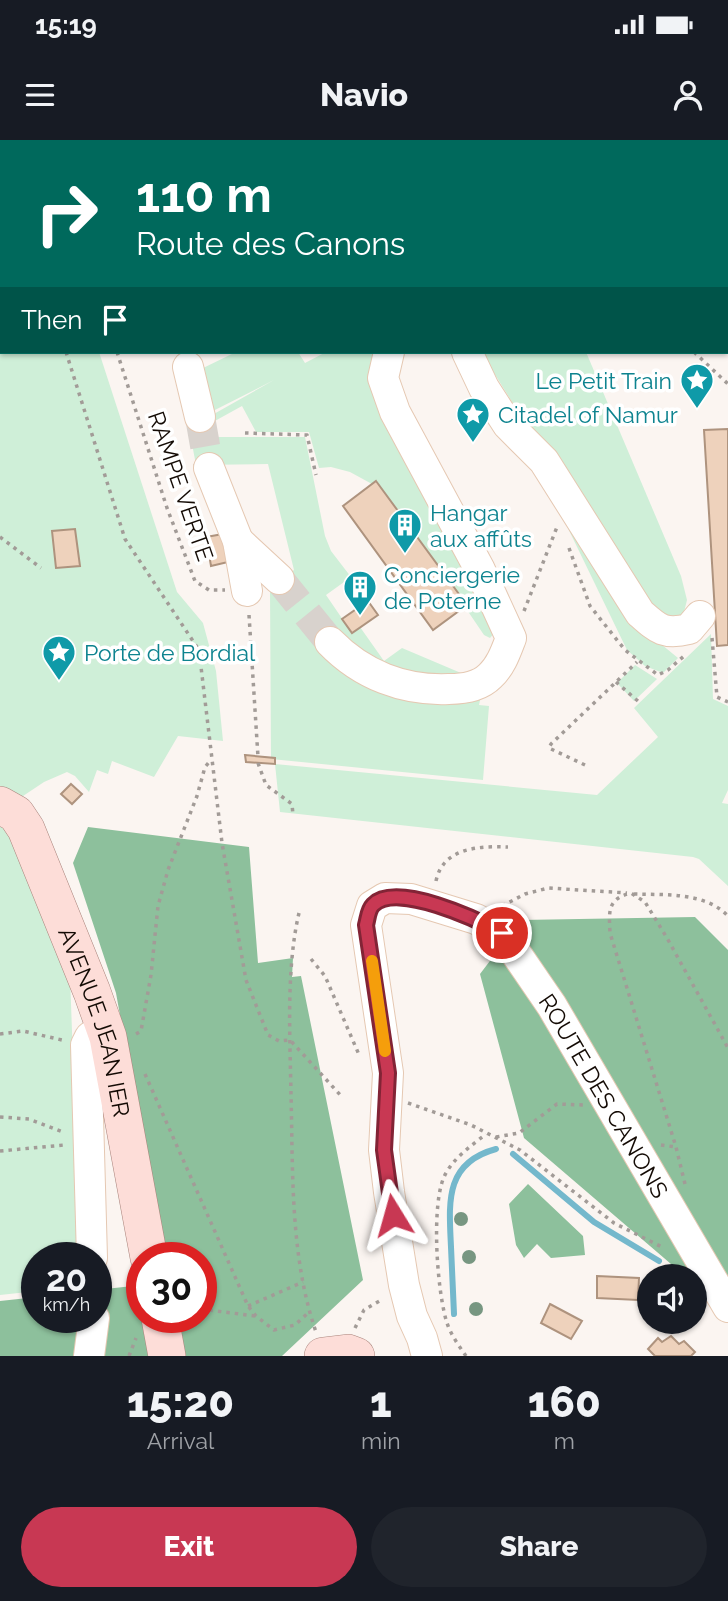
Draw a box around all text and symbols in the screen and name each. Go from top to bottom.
text: 15:19 [35,10,97,40]
icon: menu [21,76,59,114]
text: Navio [320,76,408,113]
icon: person [669,76,707,114]
text: 110 m [136,166,272,223]
icon: right [21,168,112,259]
text: Route des Canons [136,225,405,262]
icon: arrive [96,301,134,339]
text: Then [21,305,82,335]
place icon: Le Petit Train [678,361,716,410]
place label: Le Petit Train [535,367,672,394]
place icon: Citadel of Namur [454,395,492,444]
place label: Citadel of Namur [498,401,678,428]
street label: RAMPE VERTE [143,408,219,564]
place label: Hangar aux affûts [430,499,532,552]
building icon: Hangar aux affûts [386,506,424,555]
place label: Conciergerie de Poterne [384,561,520,614]
building icon: Conciergerie de Poterne [341,568,379,617]
place icon: Porte de Bordial [40,633,78,682]
place label: Porte de Bordial [84,639,256,666]
pin [472,903,532,963]
icon: arrive [483,914,521,952]
street label: AVENUE JEAN IER [54,923,136,1119]
street label: ROUTE DES CANONS [534,988,674,1202]
position arrow [356,1178,430,1252]
speed limit sign: 30 [126,1242,217,1333]
text: 20 [46,1258,87,1299]
map controls [637,1264,707,1334]
button: sound [637,1264,707,1334]
text: km/h [43,1294,90,1315]
text: 15:20 [127,1378,234,1427]
text: 1 [370,1378,392,1427]
text: 160 [528,1378,601,1427]
text: Arrival [147,1427,214,1454]
text: min [361,1427,401,1454]
text: m [554,1427,575,1454]
button: Exit [21,1507,357,1587]
button: Share [371,1507,707,1587]

